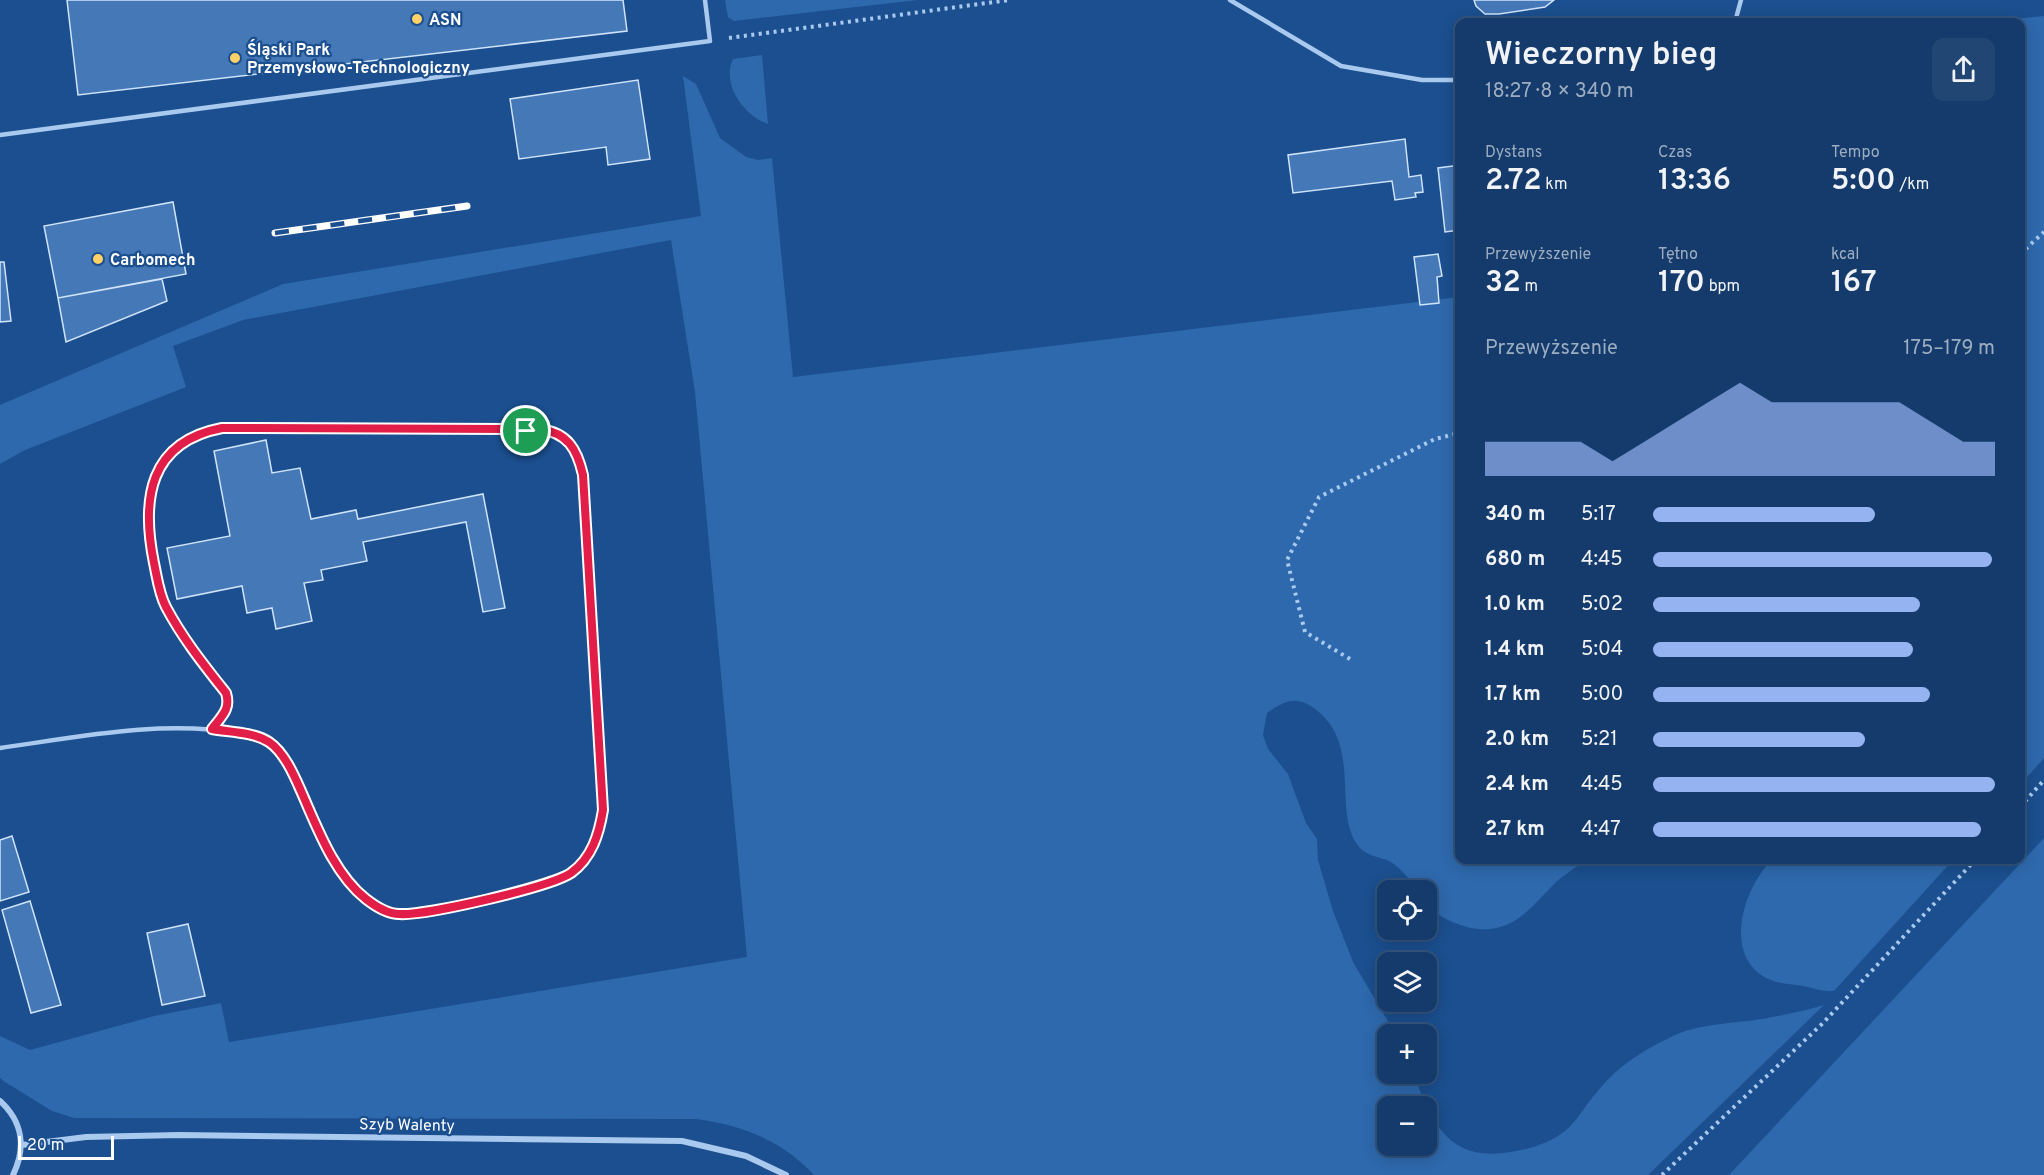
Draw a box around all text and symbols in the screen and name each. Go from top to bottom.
place label: ASN [429,11,461,31]
marker: ASN [410,12,424,26]
text: Wieczorny bieg [1485,35,1717,77]
button: share [1932,38,1995,101]
place label: Śląski Park Przemysłowo-Technologiczny [247,39,470,79]
marker: Śląski Park Przemysłowo-Technologiczny [228,51,242,65]
text: 18:27 · 8 × 340 m [1485,79,1634,105]
text: Dystans [1485,143,1542,163]
text: Czas [1658,143,1692,163]
text: Tempo [1831,143,1880,163]
text: 2.72 [1485,163,1542,200]
text: 13:36 [1658,163,1731,200]
text: 5:00 [1831,163,1896,200]
text: km [1542,175,1568,195]
text: /km [1896,175,1929,195]
text: Przewyższenie [1485,245,1591,265]
text: Tętno [1658,245,1698,265]
text: kcal [1831,245,1859,265]
place label: Carbomech [110,251,195,271]
marker: Carbomech [91,252,105,266]
text: 32 [1485,265,1521,302]
text: 170 [1658,265,1705,302]
text: 167 [1831,265,1877,302]
text: m [1521,277,1538,297]
text: bpm [1705,277,1740,297]
text: Przewyższenie [1485,336,1618,362]
text: 175–179 m [1903,336,1995,362]
pin [500,405,551,456]
icon: arrive [509,414,542,447]
text: 340 m [1485,502,1546,528]
text: 5:17 [1581,502,1616,528]
text: 680 m [1485,547,1545,573]
text: 4:45 [1581,547,1623,573]
text: 1.0 km [1485,592,1545,618]
text: 5:02 [1581,592,1623,618]
text: 1.4 km [1485,637,1545,663]
text: 5:04 [1581,637,1623,663]
text: 1.7 km [1485,682,1541,708]
text: 5:00 [1581,682,1623,708]
text: 2.0 km [1485,727,1549,753]
text: 5:21 [1581,727,1618,753]
text: 2.4 km [1485,772,1549,798]
text: 4:45 [1581,772,1623,798]
text: 2.7 km [1485,817,1545,843]
text: 4:47 [1581,817,1621,843]
map controls [1377,880,1437,1156]
button: locate [1377,880,1437,940]
button: layers [1377,952,1437,1012]
button: + [1377,1024,1437,1084]
button: − [1377,1096,1437,1156]
street label: Szyb Walenty [359,1115,455,1137]
scale bar [18,1133,114,1160]
text: 20 m [27,1136,64,1156]

